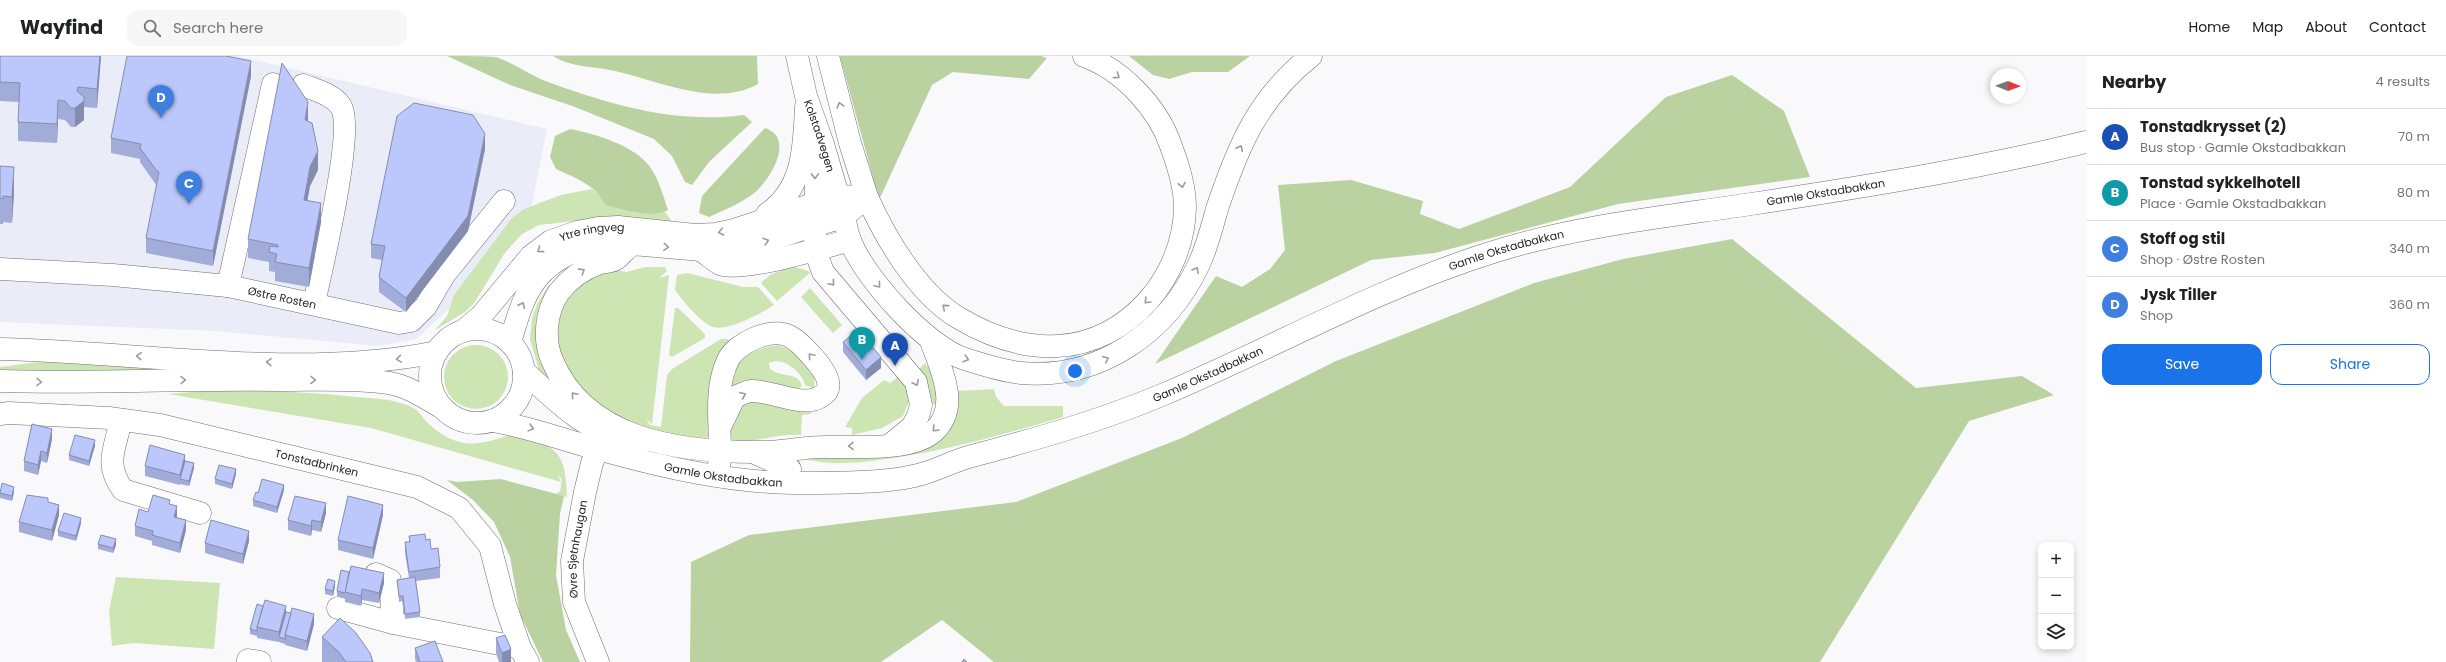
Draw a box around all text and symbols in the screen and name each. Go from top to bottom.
search box [127,10,407,46]
text: Wayfind [20,14,103,41]
icon: search [141,17,163,39]
text: Search here [173,17,263,38]
text: Home [2188,17,2230,37]
text: Map [2252,17,2283,37]
text: About [2305,17,2347,37]
text: Contact [2369,17,2426,37]
north arrow [1990,68,2026,104]
text: Nearby [2102,70,2166,94]
one-way arrow [1113,71,1120,78]
text: 4 results [2376,72,2430,91]
pin: D [148,85,174,118]
street label: Kolstadvegen [800,97,839,174]
one-way arrow [836,102,845,109]
text: Tonstadkrysset (2) [2140,116,2287,137]
text: A [2110,127,2120,146]
text: 70 m [2398,127,2430,146]
text: Bus stop · Gamle Okstadbakkan [2140,138,2346,157]
one-way arrow [1235,144,1243,152]
pin: C [176,171,202,204]
text: Tonstad sykkelhotell [2140,172,2300,193]
one-way arrow [811,173,820,179]
street label: Gamle Okstadbakkan [1766,175,1886,210]
one-way arrow [1178,181,1186,188]
text: B [2111,183,2119,202]
text: 80 m [2397,183,2430,202]
text: Place · Gamle Okstadbakkan [2140,194,2326,213]
street label: Ytre ringveg [557,219,625,245]
street label: Gamle Okstadbakkan [1446,226,1566,274]
one-way arrow [718,228,724,236]
text: Stoff og stil [2140,228,2225,249]
one-way arrow [763,237,770,246]
text: C [2110,239,2120,258]
text: 340 m [2389,239,2430,258]
one-way arrow [663,242,669,251]
one-way arrow [538,245,545,252]
text: Shop · Østre Rosten [2140,250,2265,269]
one-way arrow [1192,267,1199,274]
one-way arrow [578,269,585,276]
one-way arrow [828,279,835,286]
one-way arrow [874,280,881,288]
street label: Østre Rosten [246,283,318,313]
text: Jysk Tiller [2140,284,2217,305]
text: D [2110,295,2120,314]
text: 360 m [2389,295,2430,314]
one-way arrow [1144,296,1152,304]
one-way arrow [517,302,525,310]
one-way arrow [943,304,950,311]
text: Shop [2140,306,2173,325]
pin: B [849,327,875,360]
pin: A [882,333,908,366]
street label: Gamle Okstadbakkan [1150,342,1266,406]
button: Save [2102,344,2262,385]
button: Share [2270,344,2430,385]
one-way arrow [136,351,142,360]
one-way arrow [396,354,402,363]
one-way arrow [809,354,816,361]
one-way arrow [962,354,969,363]
one-way arrow [1101,356,1109,364]
one-way arrow [266,358,272,366]
your location [1065,361,1085,381]
one-way arrow [180,376,186,384]
one-way arrow [310,376,316,384]
one-way arrow [36,378,42,386]
one-way arrow [911,379,918,386]
one-way arrow [739,391,746,399]
one-way arrow [572,392,579,400]
one-way arrow [527,423,534,432]
one-way arrow [932,424,940,432]
one-way arrow [848,442,854,450]
street label: Tonstadbrinken [273,445,360,481]
street label: Gamle Okstadbakkan [663,458,783,491]
street label: Øvre Sjetnhaugan [564,499,591,599]
map controls [2038,542,2074,650]
button: + [2038,542,2074,578]
button: − [2038,578,2074,614]
button: layers [2038,614,2074,650]

